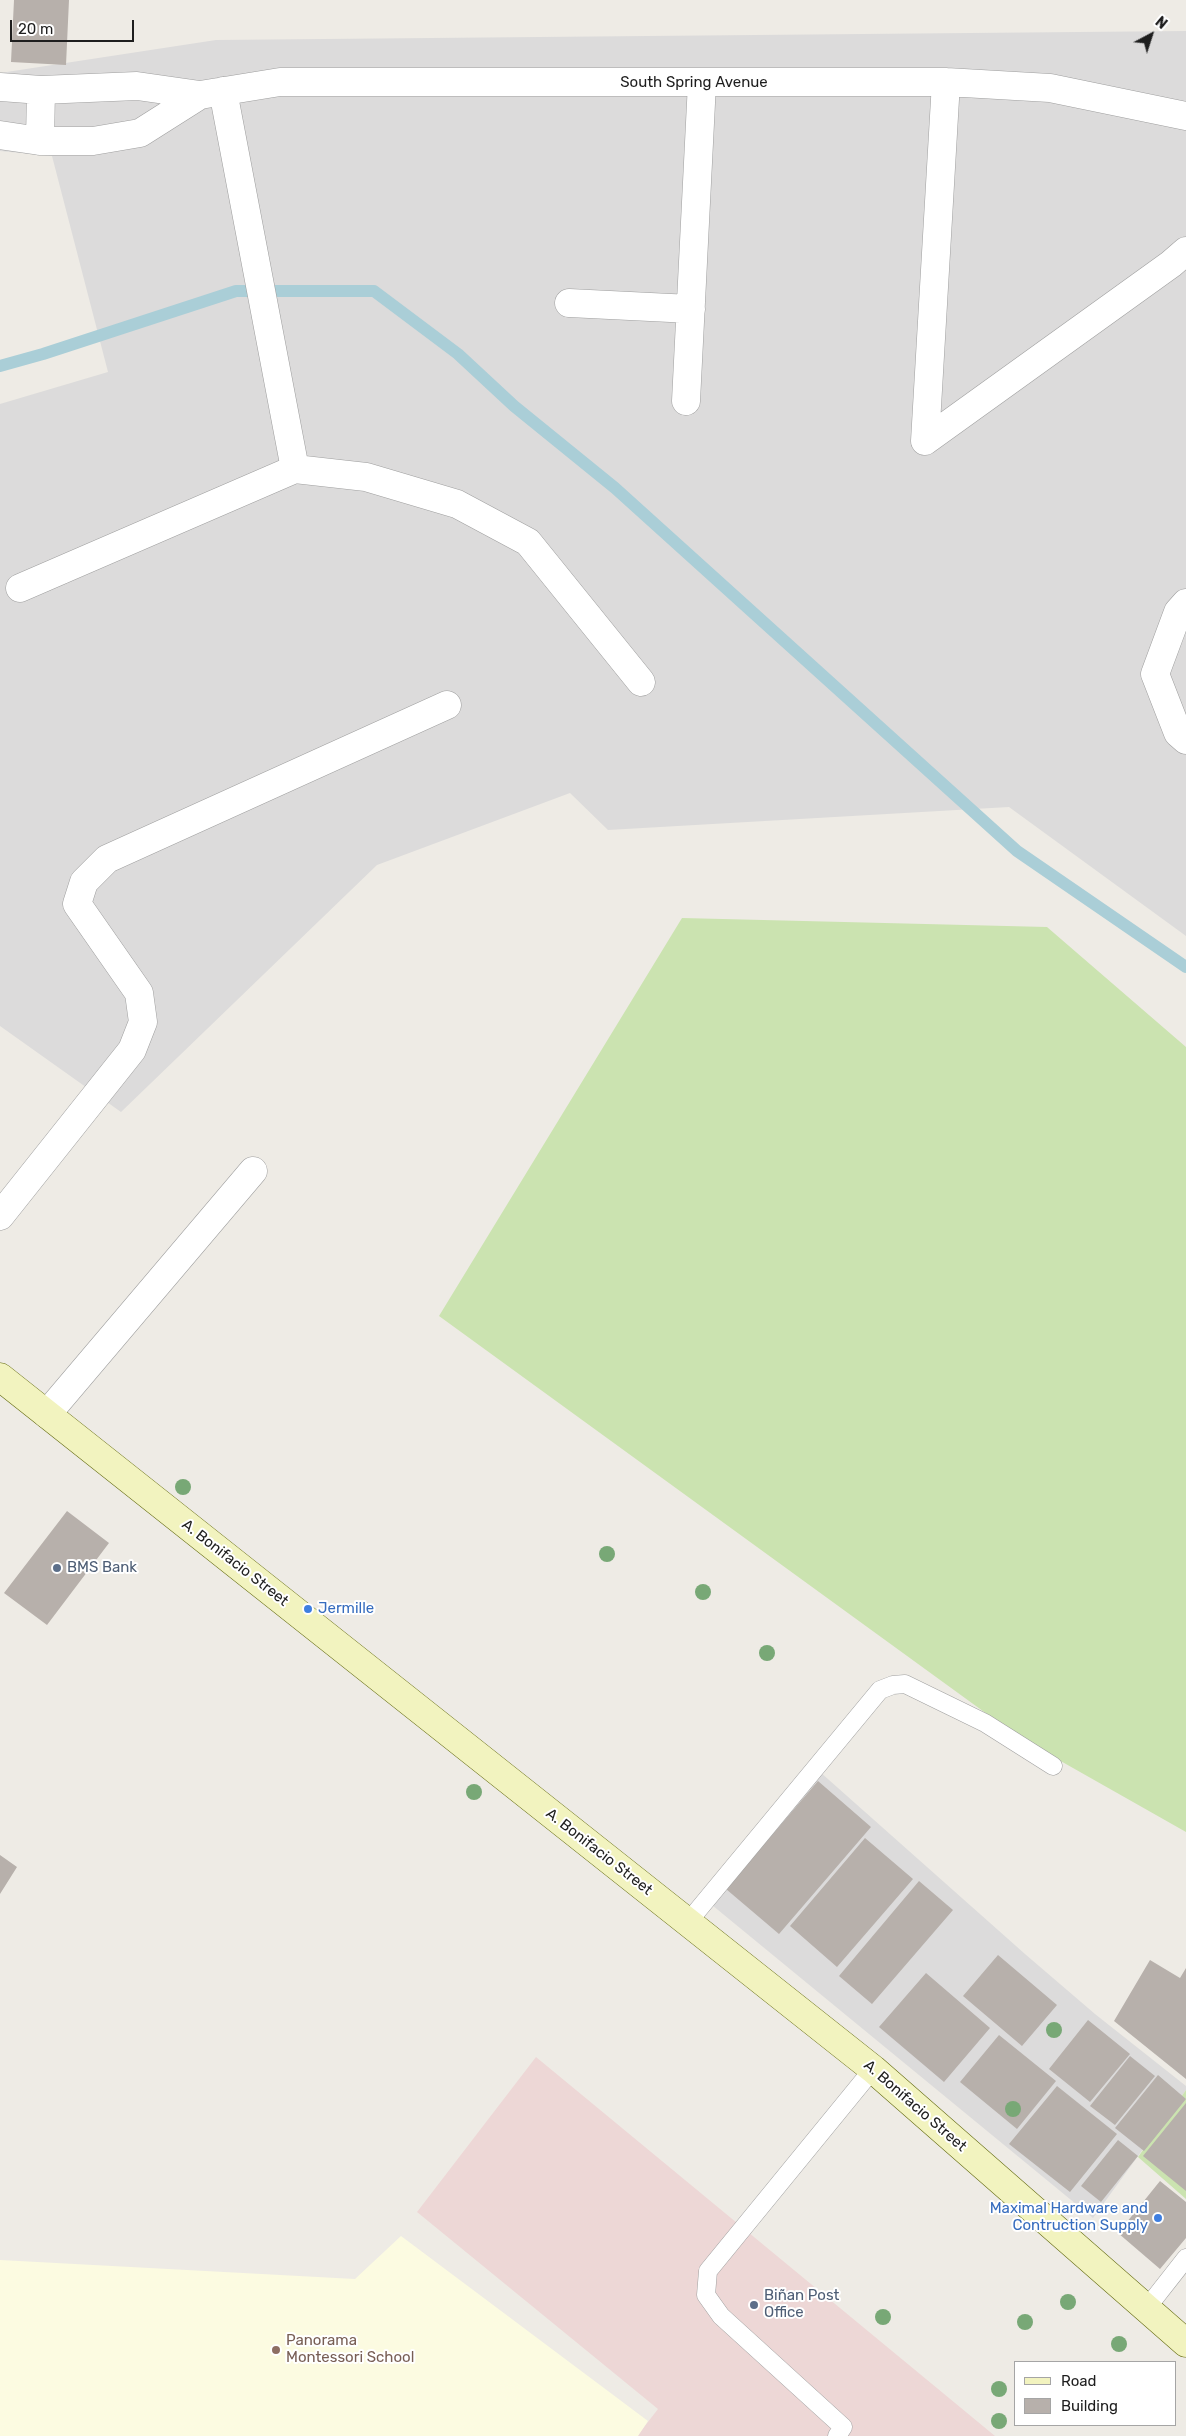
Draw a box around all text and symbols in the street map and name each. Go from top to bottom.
scale bar [12,10,136,42]
north arrow [1126,10,1176,60]
text: N [1152,13,1170,33]
text: 20 m [18,20,53,38]
street label: South Spring Avenue [620,74,768,92]
street label: A. Bonifacio Street [178,1516,292,1610]
place label: BMS Bank [67,1559,137,1577]
marker: BMS Bank [51,1562,63,1574]
place label: Jermille [318,1600,374,1618]
marker: Jermille [302,1603,314,1615]
street label: A. Bonifacio Street [542,1805,656,1899]
street label: A. Bonifacio Street [860,2056,970,2156]
place label: Maximal Hardware and Contruction Supply [990,2200,1148,2235]
marker: Maximal Hardware and Contruction Supply [1152,2212,1164,2224]
place label: Biñan Post Office [764,2287,839,2322]
marker: Biñan Post Office [748,2299,760,2311]
place label: Panorama Montessori School [286,2332,414,2367]
marker: Panorama Montessori School [270,2344,282,2356]
legend [1014,2361,1176,2426]
text: Road [1061,2372,1097,2390]
text: Building [1061,2397,1118,2415]

